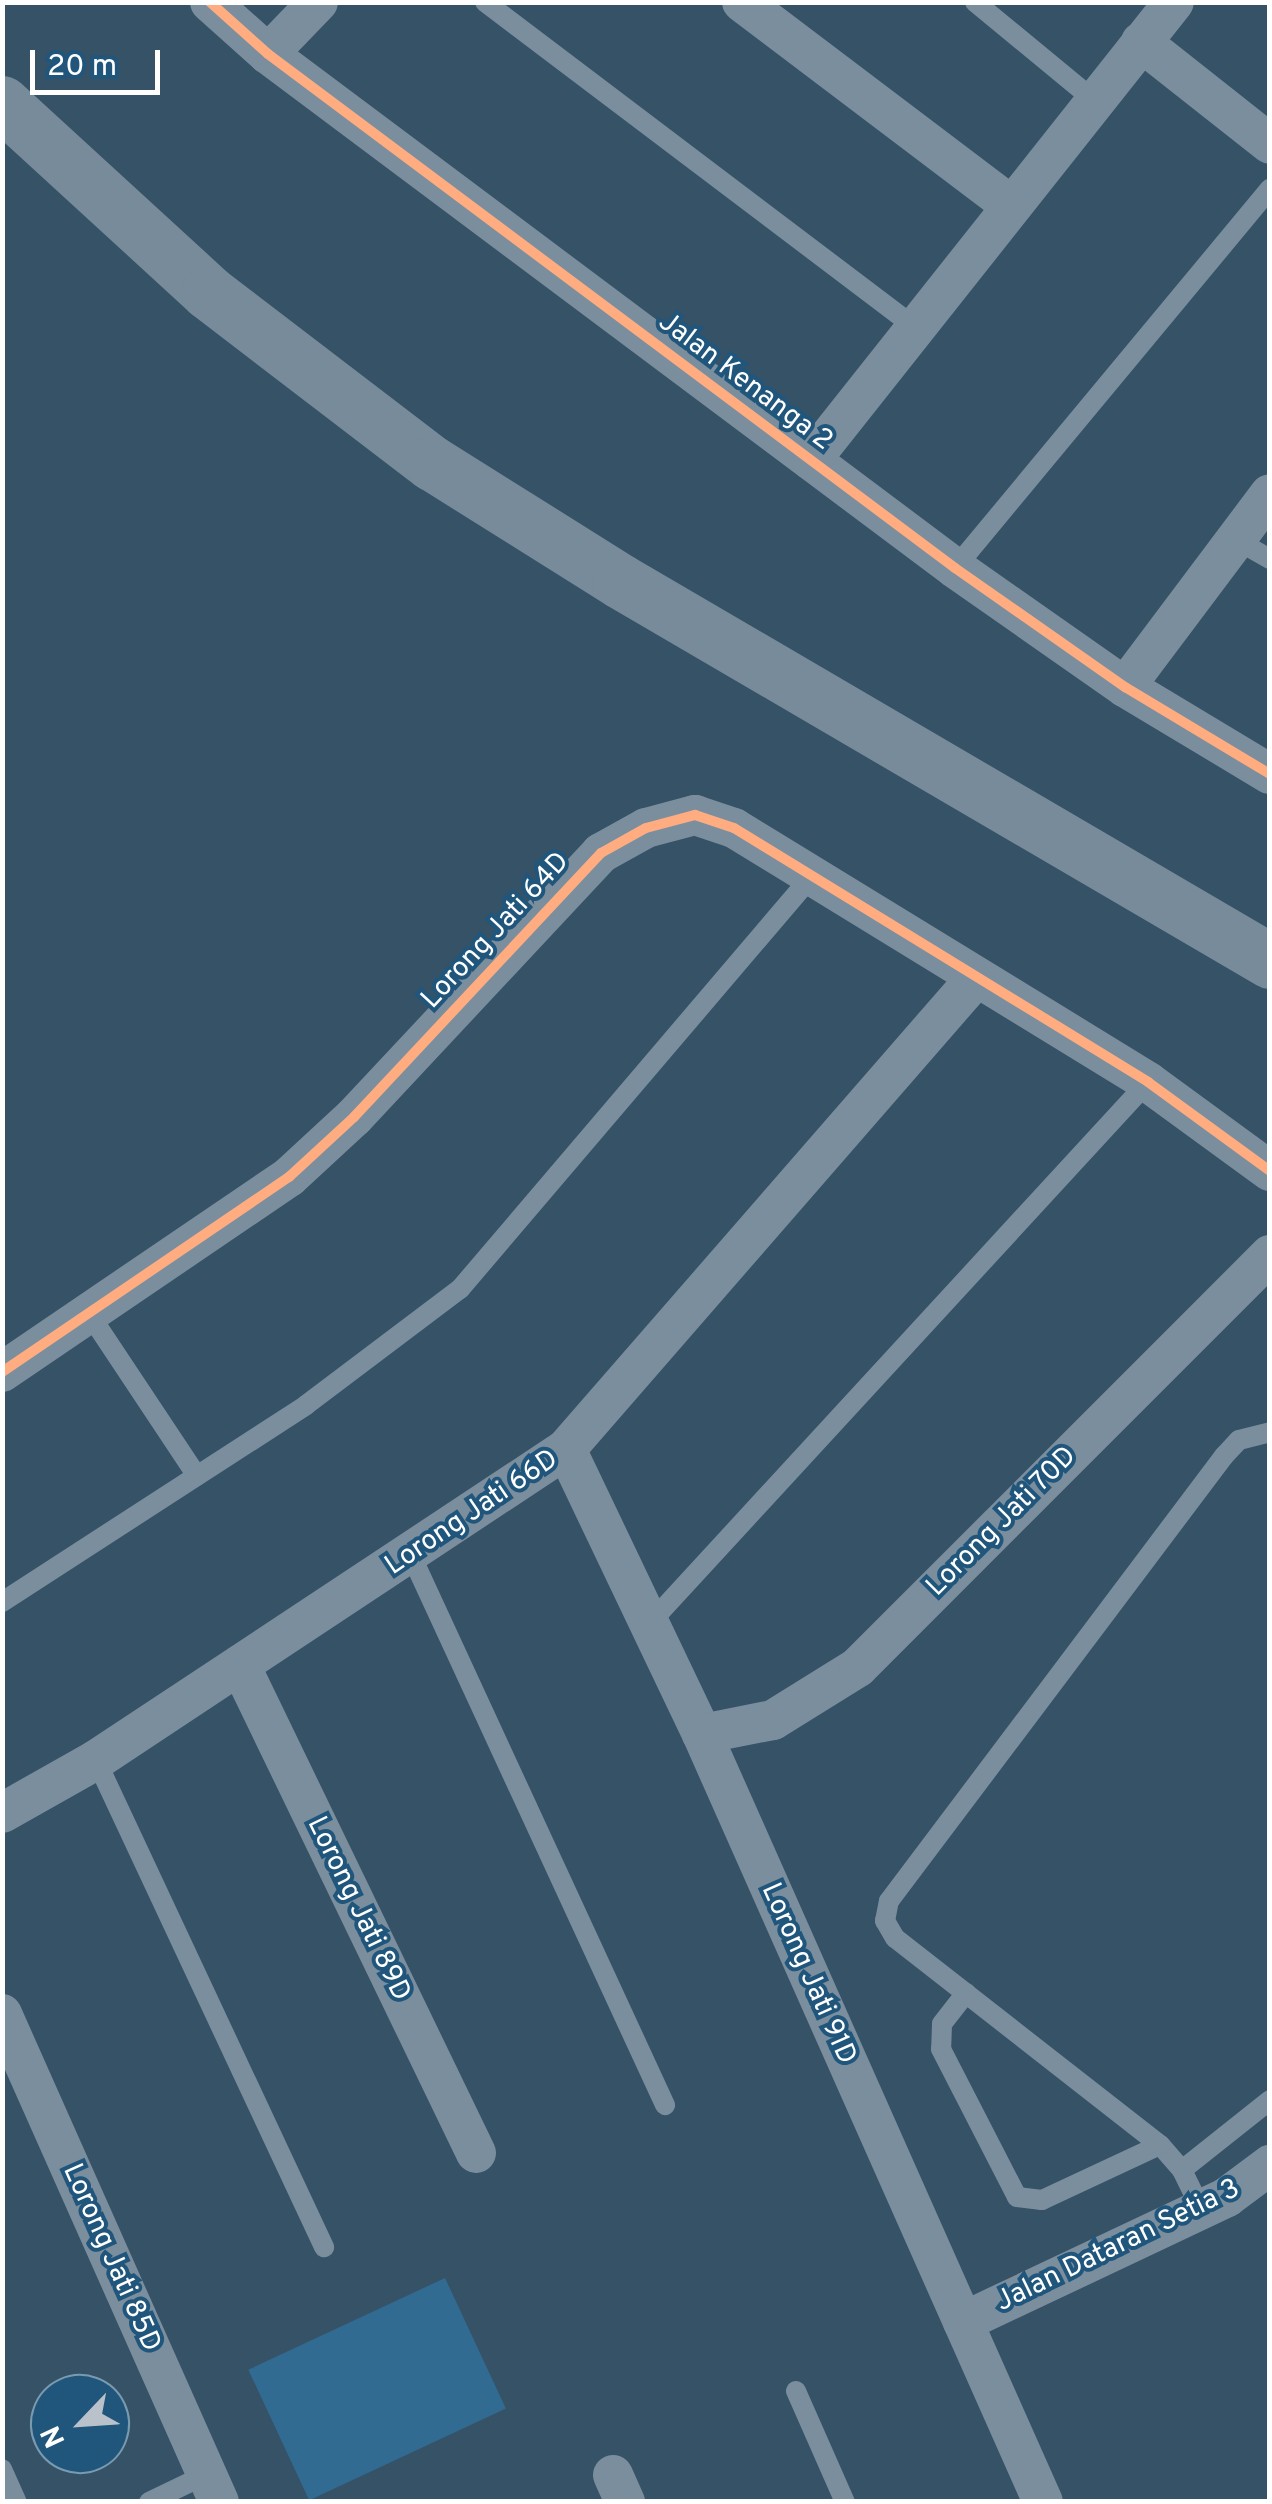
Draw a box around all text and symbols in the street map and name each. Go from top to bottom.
scale bar [35,30,165,92]
text: 20 m [47,49,117,86]
street label: Jalan Kenanga 2 [651,306,839,458]
street label: Lorong Jati 64D [415,846,577,1016]
street label: Lorong Jati 70D [920,1440,1084,1604]
street label: Lorong Jati 66D [379,1443,565,1583]
street label: Lorong Jati 89D [299,1811,417,2007]
street label: Lorong Jati 91D [753,1878,863,2070]
street label: Lorong Jati 85D [55,2159,167,2357]
street label: Jalan Dataran Setia 3 [991,2172,1245,2320]
north arrow [30,2374,130,2474]
text: N [34,2419,75,2453]

